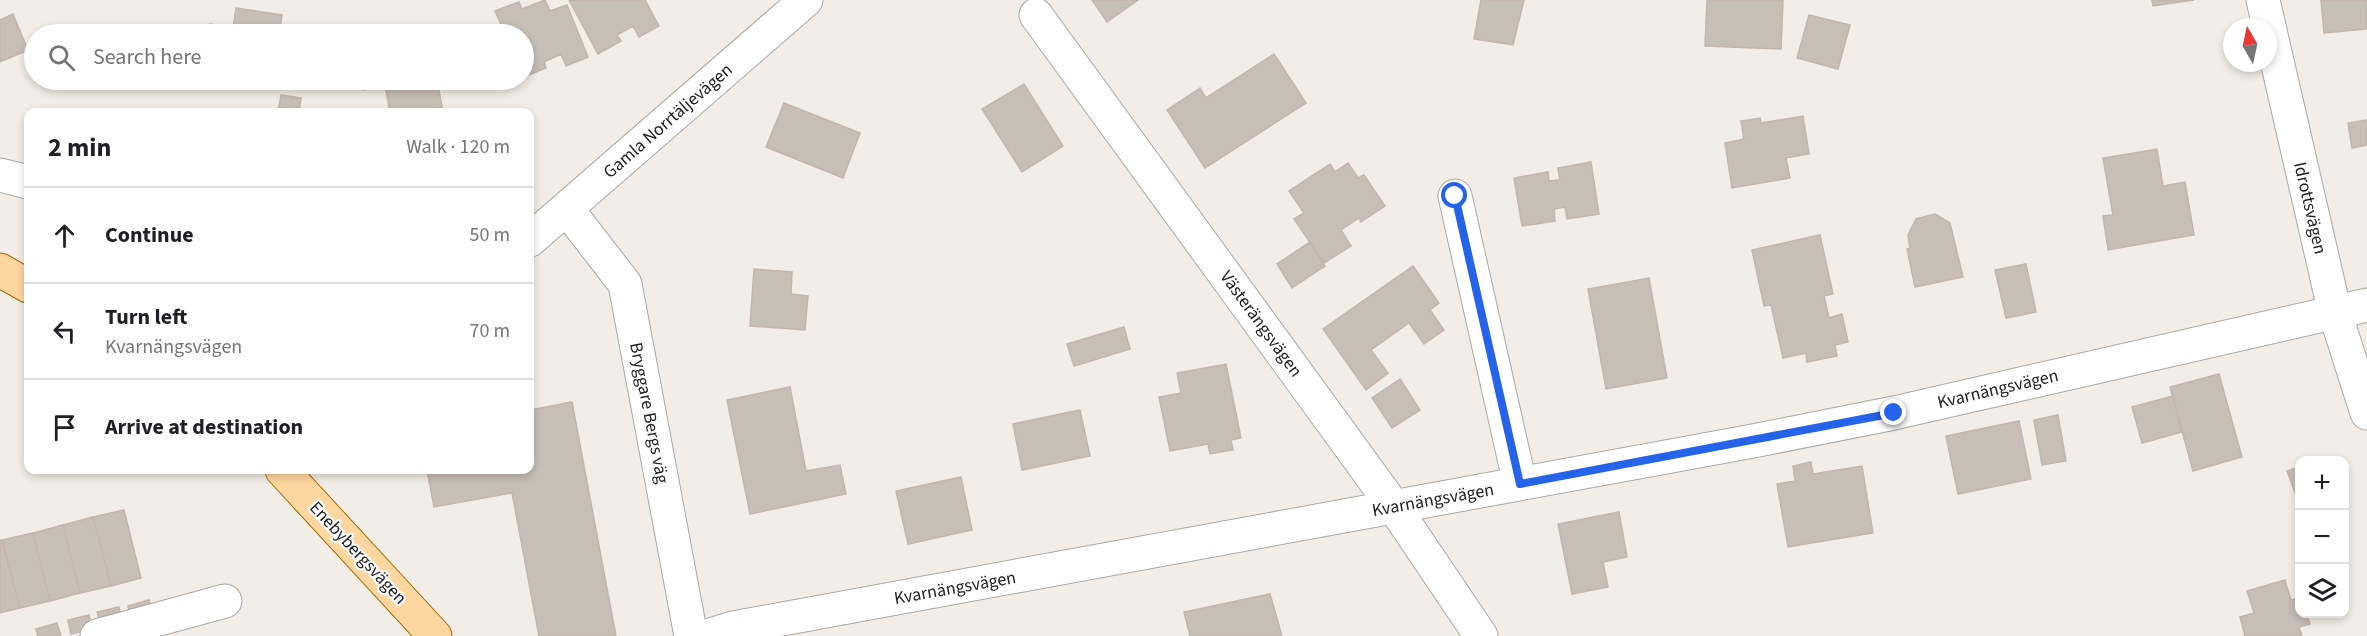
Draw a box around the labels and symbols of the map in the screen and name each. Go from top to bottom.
north arrow [2223,18,2277,72]
street label: Gamla Norrtäljevägen [598,58,738,184]
street label: Idrottsvägen [2287,159,2333,257]
route start [1441,182,1467,208]
street label: Västerängsvägen [1214,266,1308,382]
street label: Bryggare Bergs väg [623,340,675,486]
street label: Kvarnängsvägen [1935,363,2061,415]
route end [1880,399,1906,425]
street label: Kvarnängsvägen [1370,477,1496,523]
street label: Enebybergsvägen [304,496,412,610]
street label: Kvarnängsvägen [892,565,1018,611]

